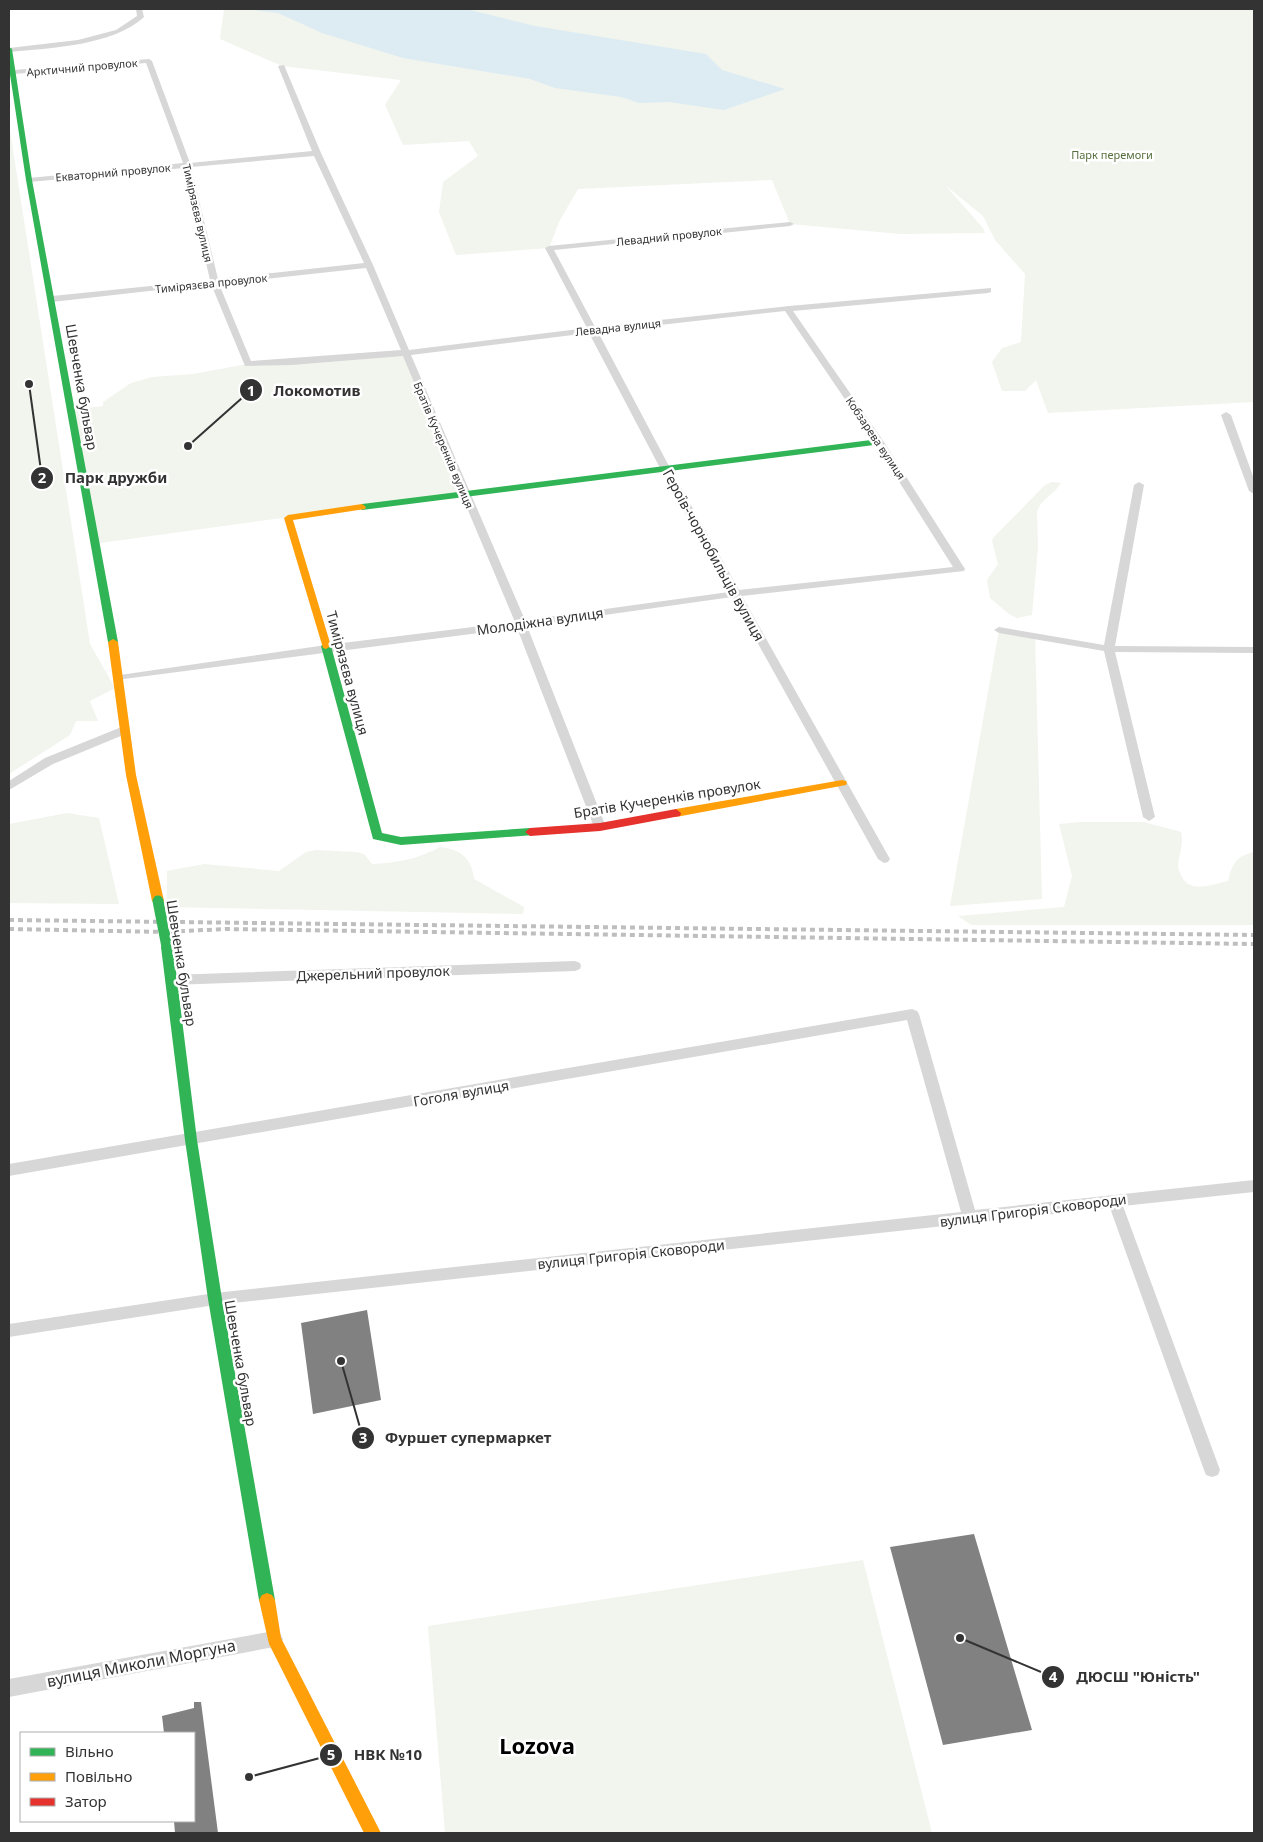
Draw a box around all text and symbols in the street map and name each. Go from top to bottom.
street label: Арктичний провулок [26,55,138,79]
park label: Парк перемоги [1071,147,1153,162]
street label: Екваторний провулок [55,159,171,185]
street label: Тимірязєва вулиця [179,162,217,264]
street label: Левадний провулок [616,223,723,249]
street label: Тимірязєва провулок [154,270,268,296]
street label: Левадна вулиця [574,315,662,339]
street label: Шевченка бульвар [62,322,102,452]
callout: Локомотив [239,375,371,405]
street label: Братів Кучеренків вулиця [411,379,477,511]
text: 1 [247,380,255,400]
text: Локомотив [274,380,361,400]
street label: Кобзарева вулиця [843,394,909,482]
callout: Парк дружби [30,463,178,493]
street label: Героїв-чорнобильців вулиця [659,466,769,644]
text: 2 [38,467,47,487]
text: Парк дружби [65,467,167,487]
street label: Молодіжна вулиця [475,603,605,639]
street label: Тимірязєва вулиця [322,609,374,737]
street label: Братів Кучеренків провулок [572,774,762,822]
street label: Шевченка бульвар [163,898,201,1028]
street label: Джерельний провулок [296,961,451,985]
street label: Гоголя вулиця [412,1075,510,1111]
street label: вулиця Григорія Сковороди [939,1189,1127,1231]
street label: вулиця Григорія Сковороди [537,1235,725,1273]
street label: Шевченка бульвар [221,1298,261,1428]
callout: Фуршет супермаркет [350,1423,562,1453]
text: 3 [359,1427,367,1447]
text: Фуршет супермаркет [385,1427,552,1447]
street label: вулиця Миколи Моргуна [45,1634,237,1692]
callout: ДЮСШ "Юність" [1041,1662,1209,1692]
text: 4 [1049,1666,1058,1686]
text: ДЮСШ "Юність" [1076,1666,1200,1686]
district label: Lozova [499,1730,575,1760]
legend [20,1732,195,1822]
callout: НВК №10 [319,1740,432,1770]
text: Вільно [65,1741,114,1761]
text: 5 [327,1744,335,1764]
text: НВК №10 [354,1744,423,1764]
text: Повільно [65,1766,132,1786]
text: Затор [65,1791,107,1811]

